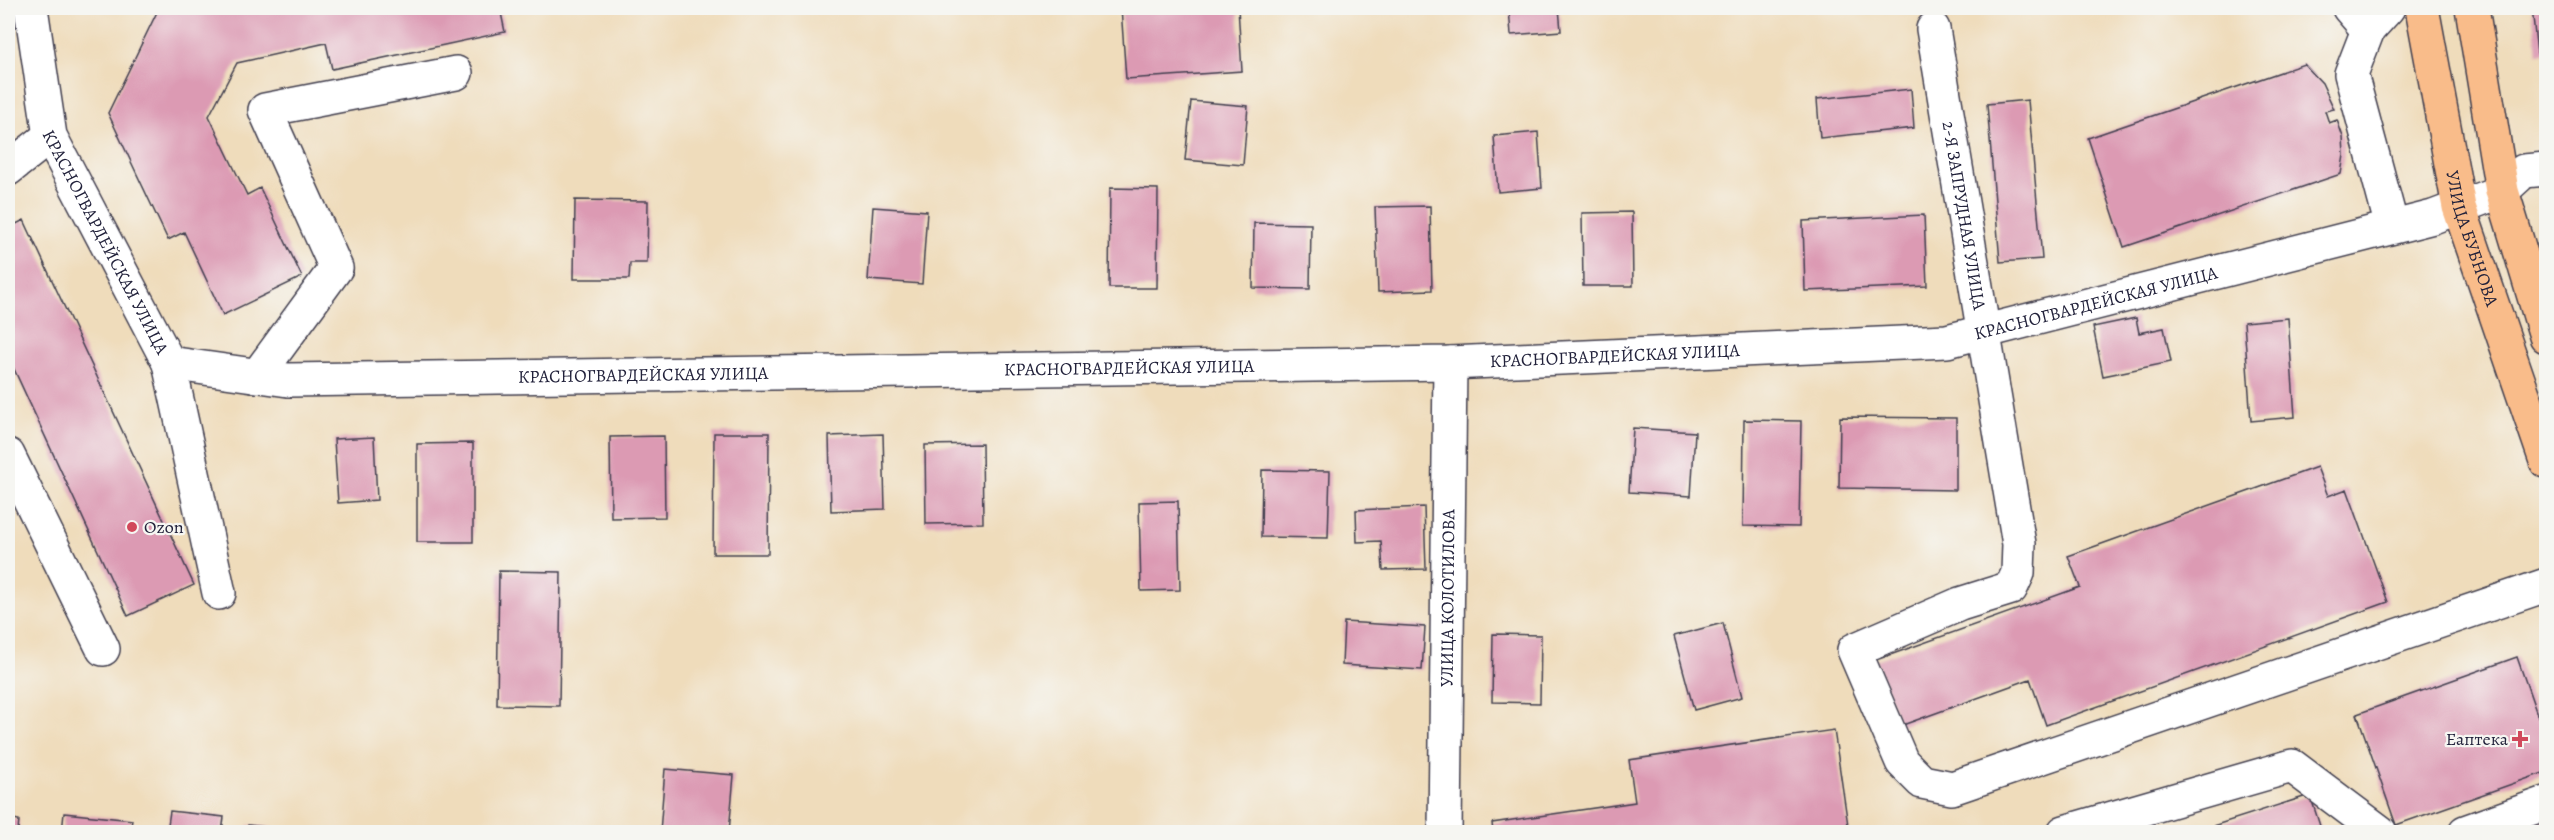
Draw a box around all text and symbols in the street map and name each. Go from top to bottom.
street label: 2-Я ЗАПРУДНАЯ УЛИЦА [1937,119,1992,312]
street label: КРАСНОГВАРДЕЙСКАЯ УЛИЦА [37,125,174,359]
street label: УЛИЦА БУБНОВА [2440,168,2504,310]
street label: КРАСНОГВАРДЕЙСКАЯ УЛИЦА [1971,260,2220,346]
street label: КРАСНОГВАРДЕЙСКАЯ УЛИЦА [1489,338,1741,373]
street label: КРАСНОГВАРДЕЙСКАЯ УЛИЦА [1004,354,1255,382]
street label: КРАСНОГВАРДЕЙСКАЯ УЛИЦА [518,361,769,389]
street label: УЛИЦА КОЛОТИЛОВА [1435,509,1460,687]
place label: Ozon [144,515,184,539]
marker: Ozon [125,520,139,534]
place label: Еаптека [2446,727,2509,751]
marker: Еаптека [2513,732,2527,746]

